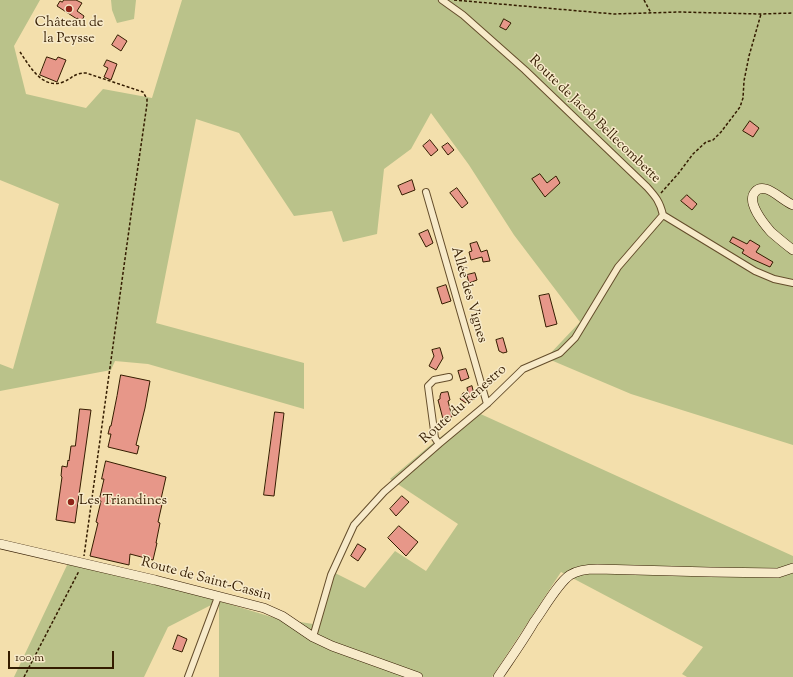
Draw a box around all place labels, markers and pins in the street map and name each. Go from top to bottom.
marker: Château de la Peysse [64,4,74,14]
place label: Château de la Peysse [35,16,103,48]
place label: Les Triandines [79,494,167,510]
marker: Les Triandines [66,497,76,507]

